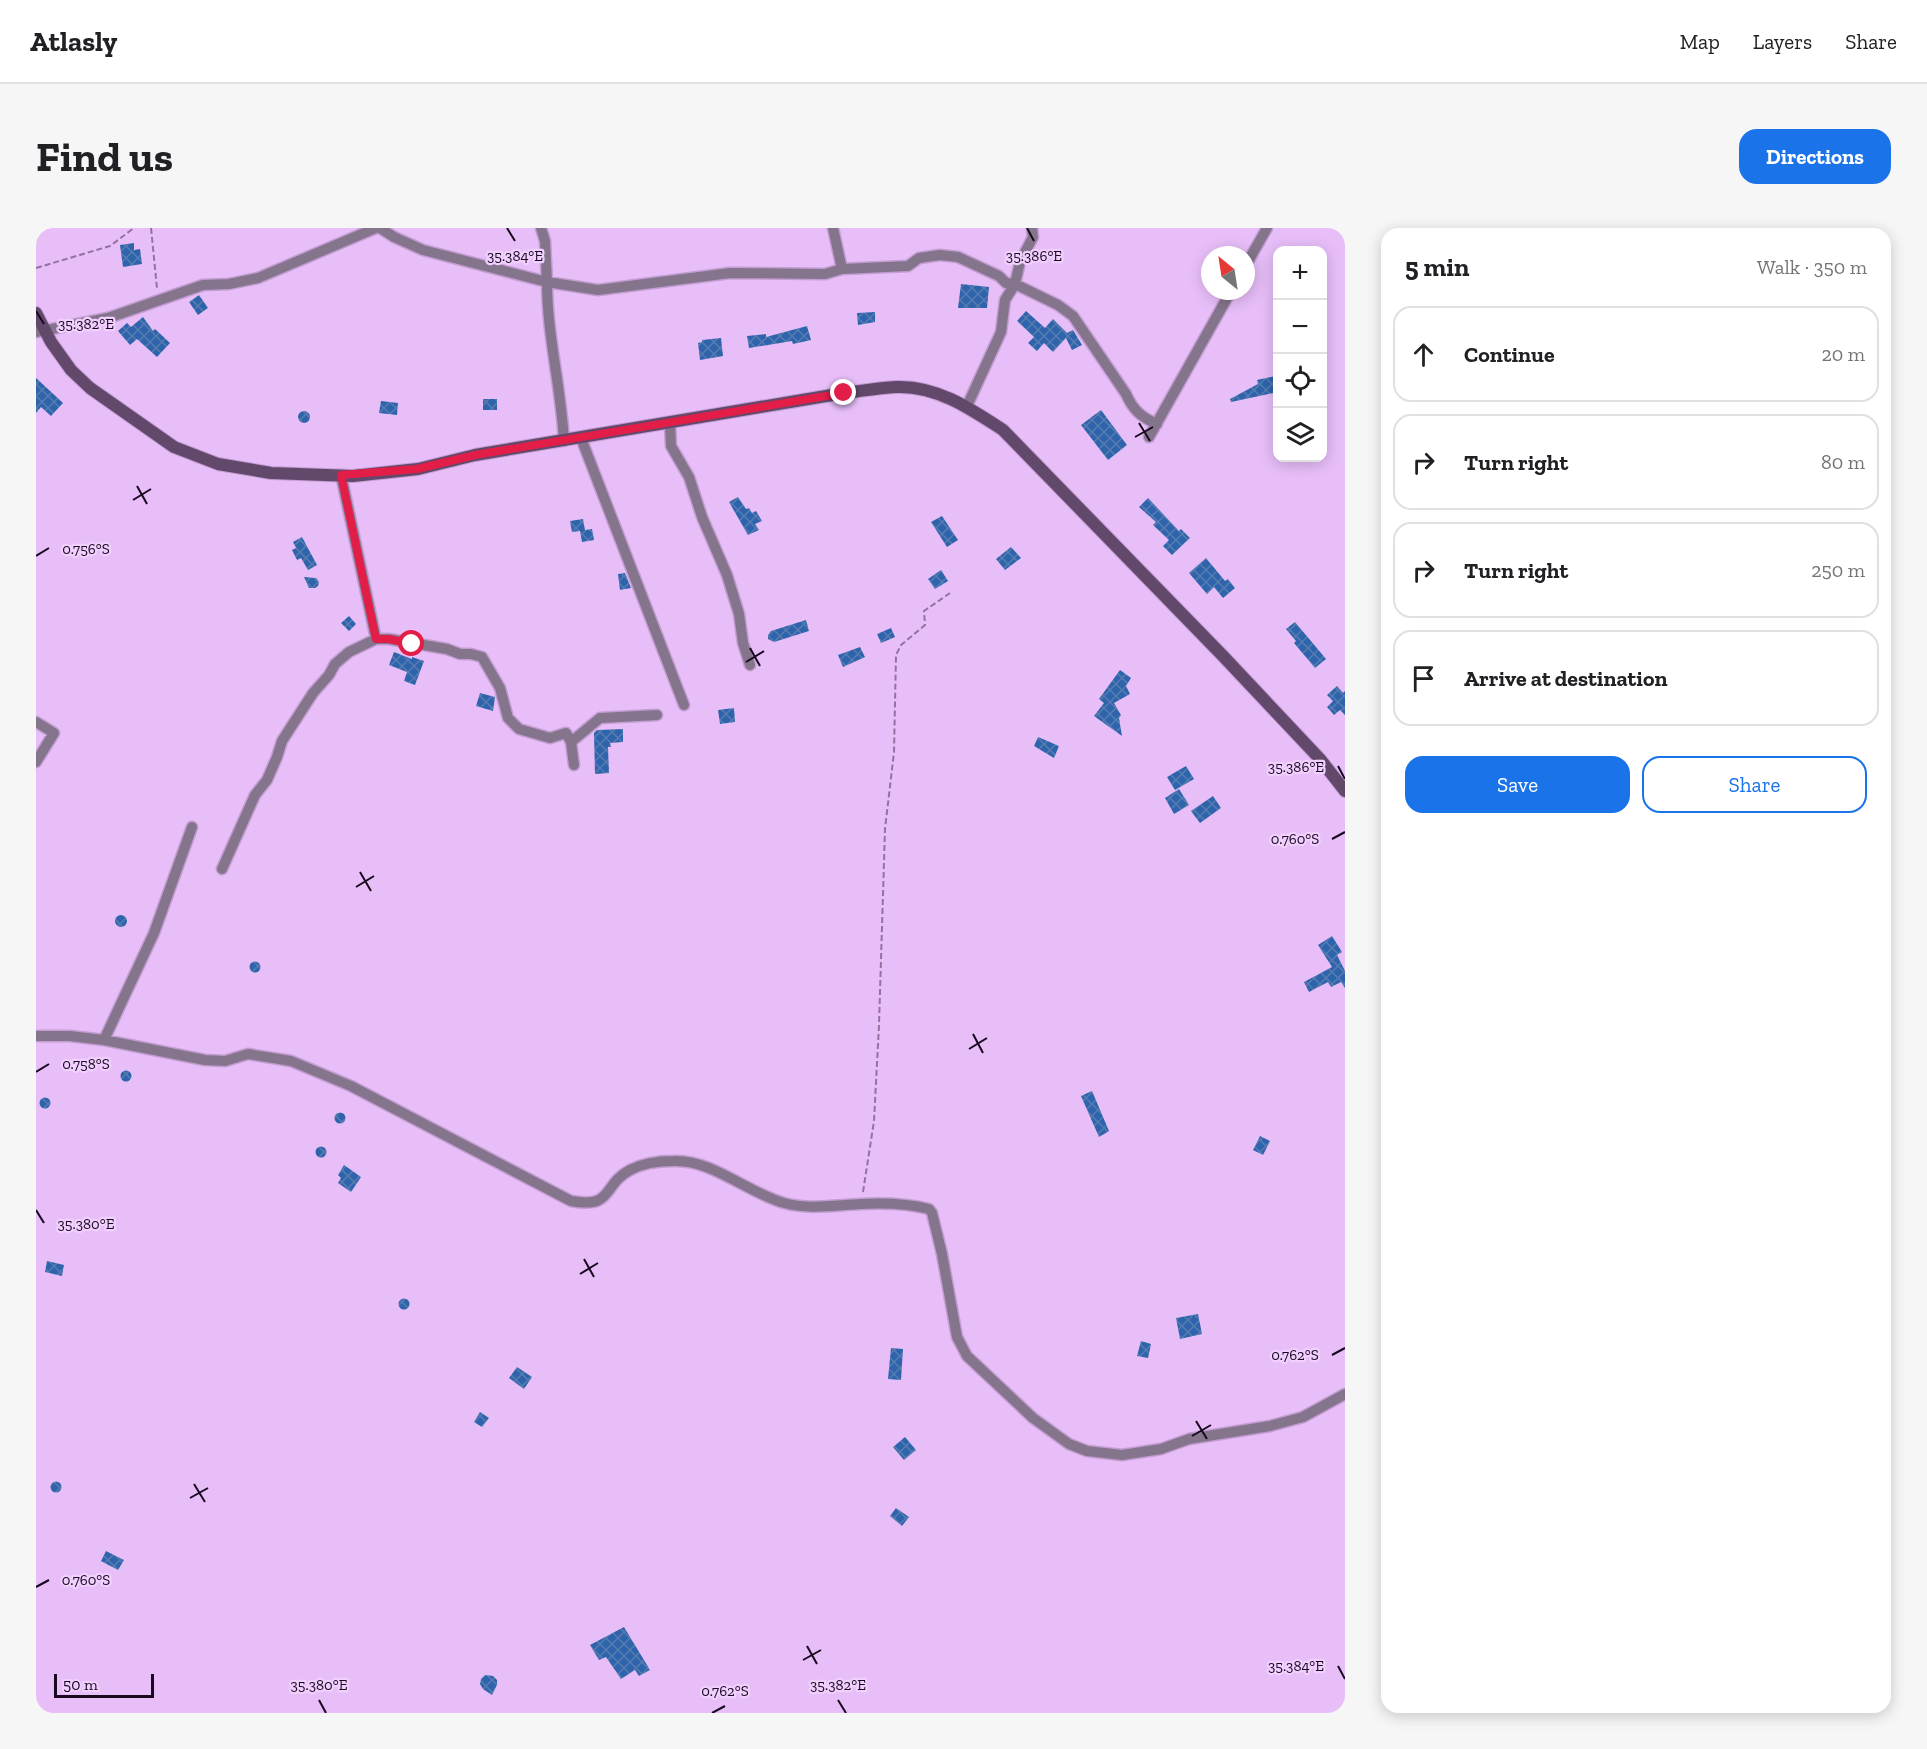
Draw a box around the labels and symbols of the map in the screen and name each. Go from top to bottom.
north arrow [1201,246,1255,300]
text: 35.384°E [487,247,543,265]
text: 35.386°E [1006,247,1062,265]
text: 35.382°E [58,315,114,333]
route end [830,379,856,405]
text: 0.756°S [62,540,110,558]
route start [398,630,424,656]
text: 35.386°E [1268,758,1324,776]
text: 0.760°S [1271,830,1319,848]
text: 0.758°S [62,1055,110,1073]
text: 35.380°E [58,1215,115,1233]
text: 0.762°S [1271,1346,1319,1364]
text: 0.760°S [62,1571,110,1589]
text: 35.384°E [1268,1657,1324,1675]
scale bar [54,1671,154,1698]
text: 35.380°E [291,1676,348,1694]
text: 35.382°E [810,1676,866,1694]
text: 0.762°S [701,1682,749,1700]

